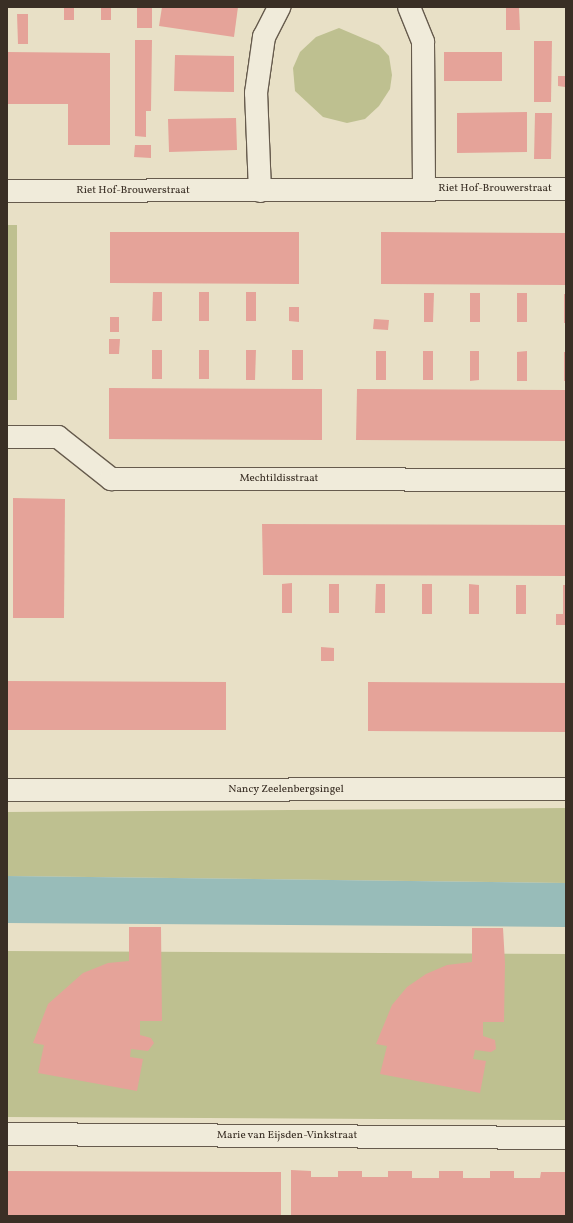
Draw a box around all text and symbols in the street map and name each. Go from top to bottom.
street label: Riet Hof-Brouwerstraat [438,182,552,196]
street label: Riet Hof-Brouwerstraat [76,184,190,198]
street label: Mechtildisstraat [240,472,318,486]
street label: Nancy Zeelenbergsingel [228,783,344,797]
street label: Marie van Eijsden-Vinkstraat [217,1129,357,1143]

